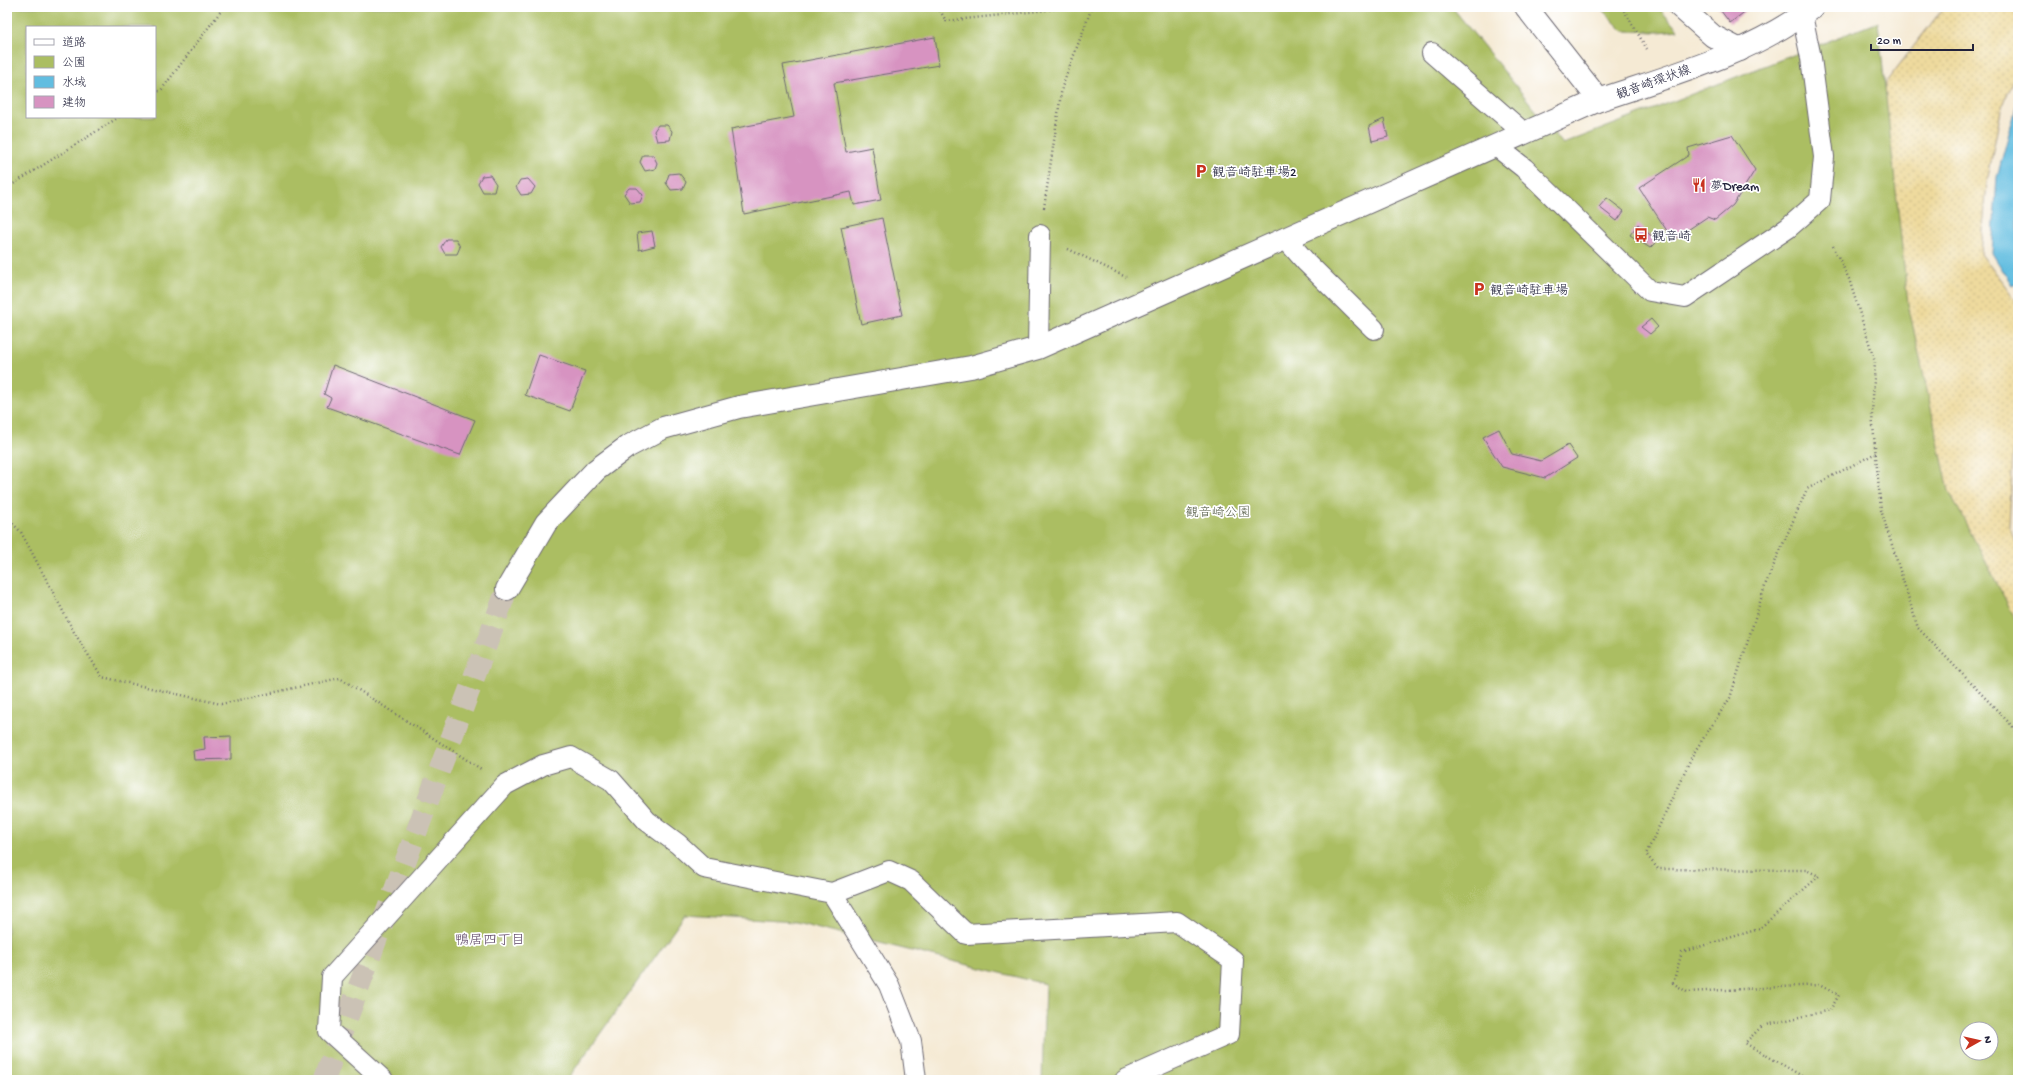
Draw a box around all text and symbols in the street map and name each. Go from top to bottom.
legend [26,26,156,118]
scale bar [1871,26,1973,52]
text: 20 m [1877,35,1902,49]
text: 道路 [62,36,86,51]
text: 公園 [62,56,86,71]
street label: 観音崎環状線 [1614,62,1694,104]
text: 水域 [62,76,86,91]
text: 建物 [62,96,86,111]
parking icon: 観音崎駐車場2 [1193,163,1209,179]
place label: 観音崎駐車場2 [1212,165,1297,181]
restaurant icon: 夢Dream [1691,177,1707,193]
place label: 夢Dream [1710,180,1759,195]
bus stop icon: 観音崎 [1633,227,1649,243]
place label: 観音崎 [1652,230,1691,245]
parking icon: 観音崎駐車場 [1471,281,1487,297]
place label: 観音崎駐車場 [1490,283,1568,299]
park label: 観音崎公園 [1185,505,1251,521]
district label: 鴨居四丁目 [455,933,525,950]
north arrow [1959,1021,1999,1061]
text: N [1980,1035,1993,1044]

